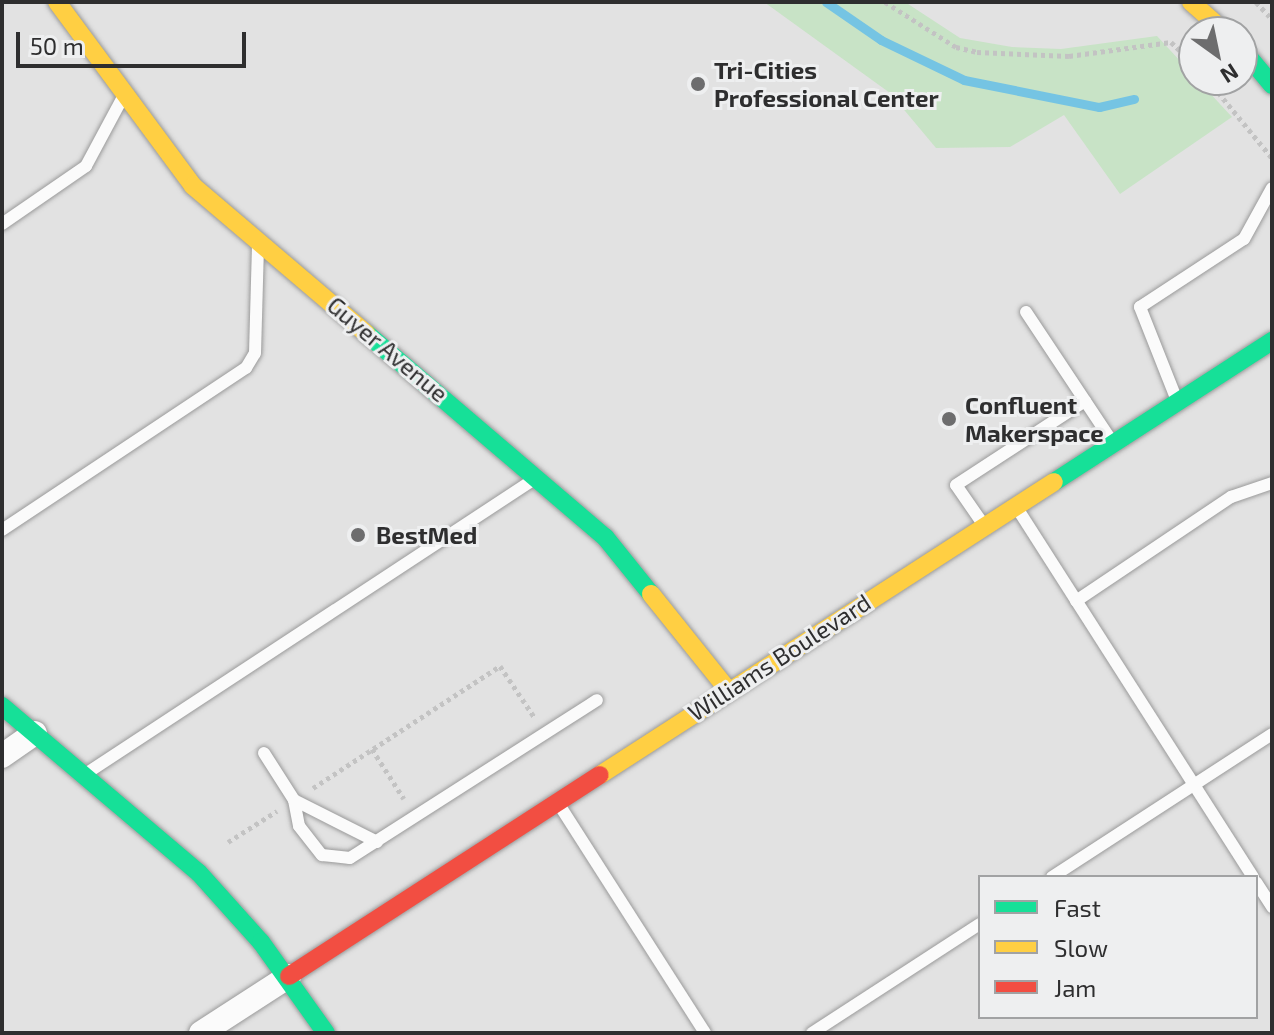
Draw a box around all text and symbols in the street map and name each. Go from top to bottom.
scale bar [20,16,250,66]
north arrow [1178,16,1258,96]
text: 50 m [30,31,84,60]
place label: Tri-Cities Professional Center [714,56,939,112]
text: N [1216,59,1244,90]
marker: Tri-Cities Professional Center [689,75,707,93]
street label: Guyer Avenue [321,290,455,408]
place label: Confluent Makerspace [965,391,1104,447]
marker: Confluent Makerspace [940,410,958,428]
place label: BestMed [376,521,477,549]
marker: BestMed [347,524,369,546]
street label: Williams Boulevard [682,587,876,727]
legend [978,875,1258,1019]
text: Fast [1054,893,1101,922]
text: Slow [1054,933,1108,962]
text: Jam [1054,973,1096,1002]

